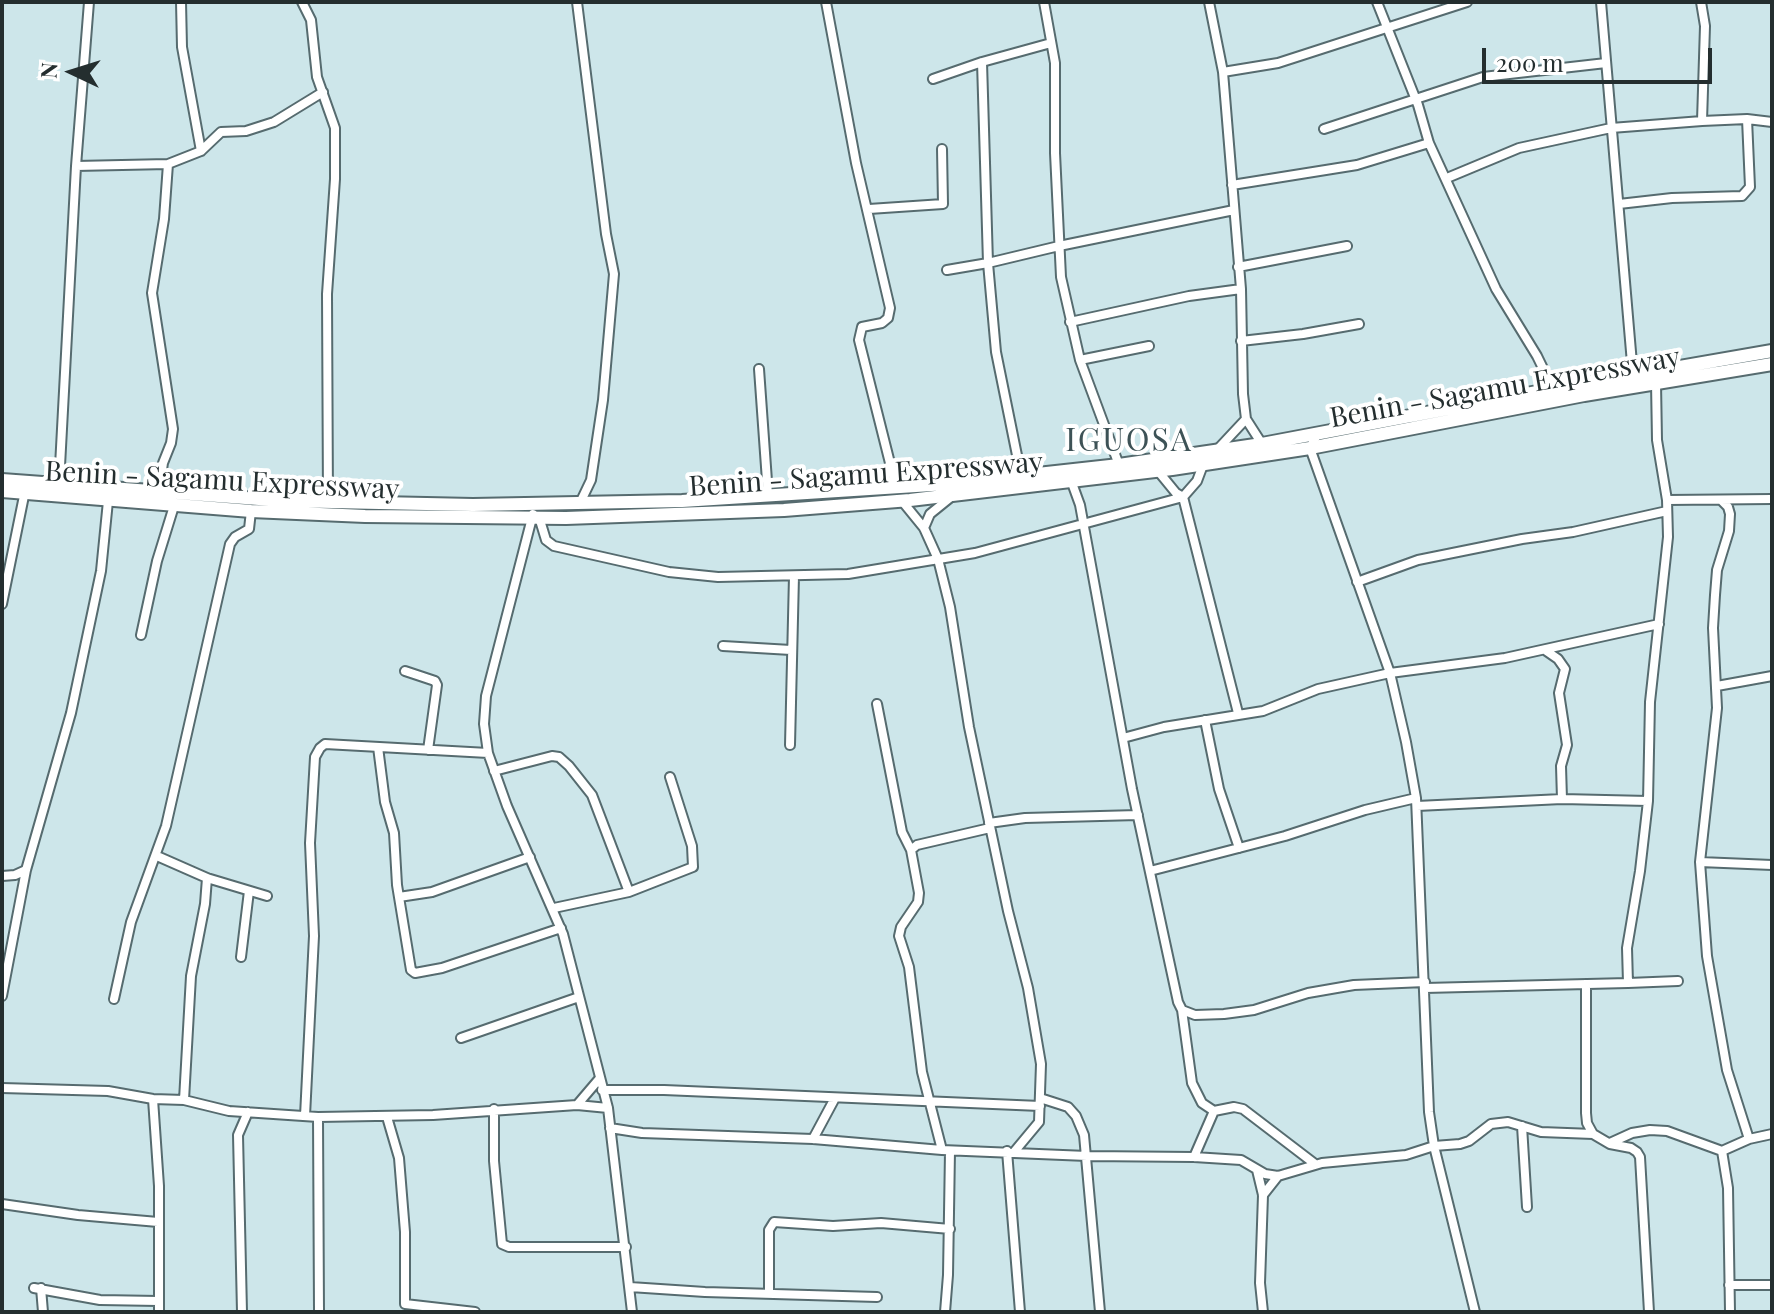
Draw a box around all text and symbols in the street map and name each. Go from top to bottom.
north arrow [32,32,112,112]
scale bar [1486,32,1716,82]
text: 200 m [1496,46,1564,78]
text: N [33,61,64,79]
street label: Benin - Sagamu Expressway [1327,341,1683,435]
district label: IGUOSA [1065,422,1193,460]
street label: Benin - Sagamu Expressway [688,446,1044,504]
street label: Benin - Sagamu Expressway [44,455,400,507]

